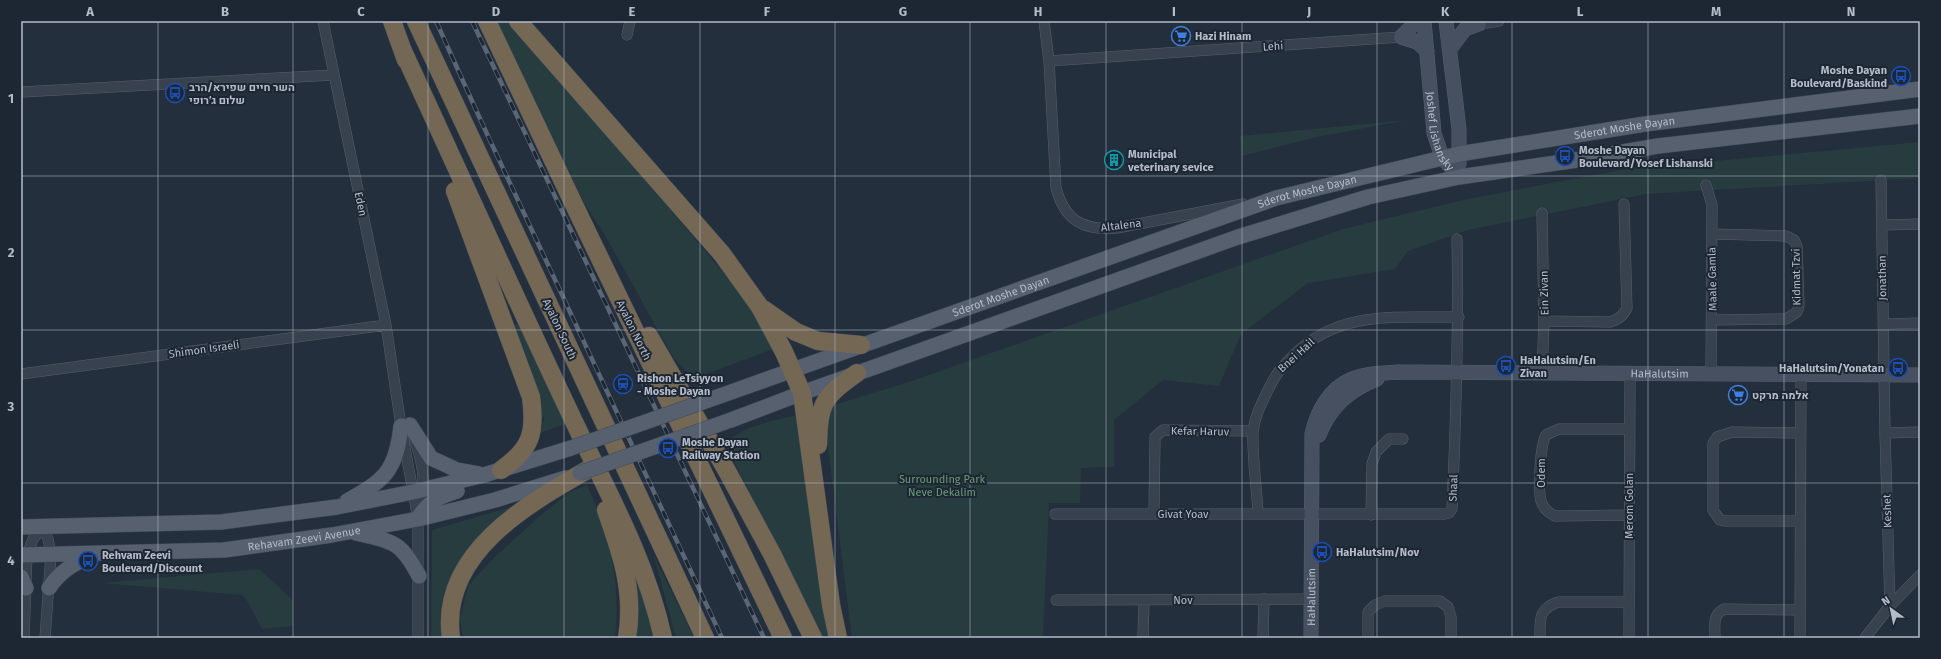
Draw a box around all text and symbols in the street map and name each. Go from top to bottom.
text: A [85,4,94,19]
text: B [221,4,229,19]
text: C [357,4,365,19]
text: D [492,4,501,19]
text: E [629,4,636,19]
text: F [764,4,771,19]
text: G [899,4,907,19]
text: H [1034,4,1042,19]
text: I [1172,4,1176,19]
text: J [1306,4,1311,19]
text: K [1441,4,1450,19]
text: L [1577,4,1584,19]
text: M [1711,4,1721,19]
text: N [1847,4,1855,19]
supermarket icon: Hazi Hinam [1170,25,1192,47]
place label: Hazi Hinam [1195,30,1251,43]
street label: Lehi [1262,39,1284,54]
place label: Moshe Dayan Boulevard/Baskind [1790,64,1887,90]
bus stop icon: Moshe Dayan Boulevard/Baskind [1890,65,1912,87]
place label: השר חיים שפירא/הרב שלום ג׳רופי [189,81,295,107]
bus stop icon: השר חיים שפירא/הרב שלום ג׳רופי [164,82,186,104]
text: 1 [8,91,14,106]
street label: Joshef Lishansky [1423,91,1457,174]
street label: Sderot Moshe Dayan [1573,114,1676,142]
place label: Moshe Dayan Boulevard/Yosef Lishanski [1579,144,1713,170]
bus stop icon: Moshe Dayan Boulevard/Yosef Lishanski [1554,145,1576,167]
place label: Municipal veterinary sevice [1127,148,1214,174]
building icon: Municipal veterinary sevice [1103,149,1125,171]
street label: Sderot Moshe Dayan [1256,173,1358,211]
street label: Eden [352,191,369,218]
street label: Altalena [1100,217,1142,234]
text: 2 [8,245,15,260]
street label: Maale Gamla [1705,247,1720,311]
street label: Kidmat Tzvi [1790,248,1803,306]
street label: Jonathan [1876,255,1889,301]
street label: Ein Zivan [1538,270,1551,316]
street label: Sderot Moshe Dayan [951,273,1051,320]
street label: Ayalon South [540,297,579,362]
street label: Ayalon North [613,298,654,362]
street label: Bnei Hail [1275,336,1317,375]
street label: Shimon Israeli [168,338,240,361]
place label: HaHalutsim/En Zivan [1520,354,1596,380]
bus stop icon: HaHalutsim/En Zivan [1495,355,1517,377]
bus stop icon: HaHalutsim/Yonatan [1887,357,1909,379]
place label: HaHalutsim/Yonatan [1779,362,1884,375]
street label: HaHalutsim [1630,367,1689,381]
place label: Rishon LeTsiyyon - Moshe Dayan [637,372,723,398]
station icon: Rishon LeTsiyyon - Moshe Dayan [612,373,634,395]
supermarket icon: אלמה מרקט [1727,384,1749,406]
place label: אלמה מרקט [1752,389,1809,402]
text: 3 [7,399,15,414]
street label: Kefar Haruv [1171,424,1230,439]
place label: Moshe Dayan Railway Station [682,436,760,462]
bus stop icon: Moshe Dayan Railway Station [657,437,679,459]
street label: Odem [1535,458,1548,488]
park label: Surrounding Park Neve Dekalim [899,473,985,499]
street label: Merom Golan [1623,473,1636,539]
street label: Shaal [1447,474,1460,502]
street label: Keshet [1880,494,1895,528]
street label: Givat Yoav [1157,508,1209,521]
street label: Rehavam Zeevi Avenue [247,524,362,554]
bus stop icon: HaHalutsim/Nov [1311,541,1333,563]
place label: HaHalutsim/Nov [1336,546,1419,559]
place label: Rehvam Zeevi Boulevard/Discount [102,549,203,575]
bus stop icon: Rehvam Zeevi Boulevard/Discount [77,550,99,572]
text: 4 [7,553,15,568]
street label: HaHalutsim [1305,568,1318,626]
north arrow [1871,589,1911,629]
street label: Nov [1173,594,1193,607]
text: N [1879,594,1892,608]

